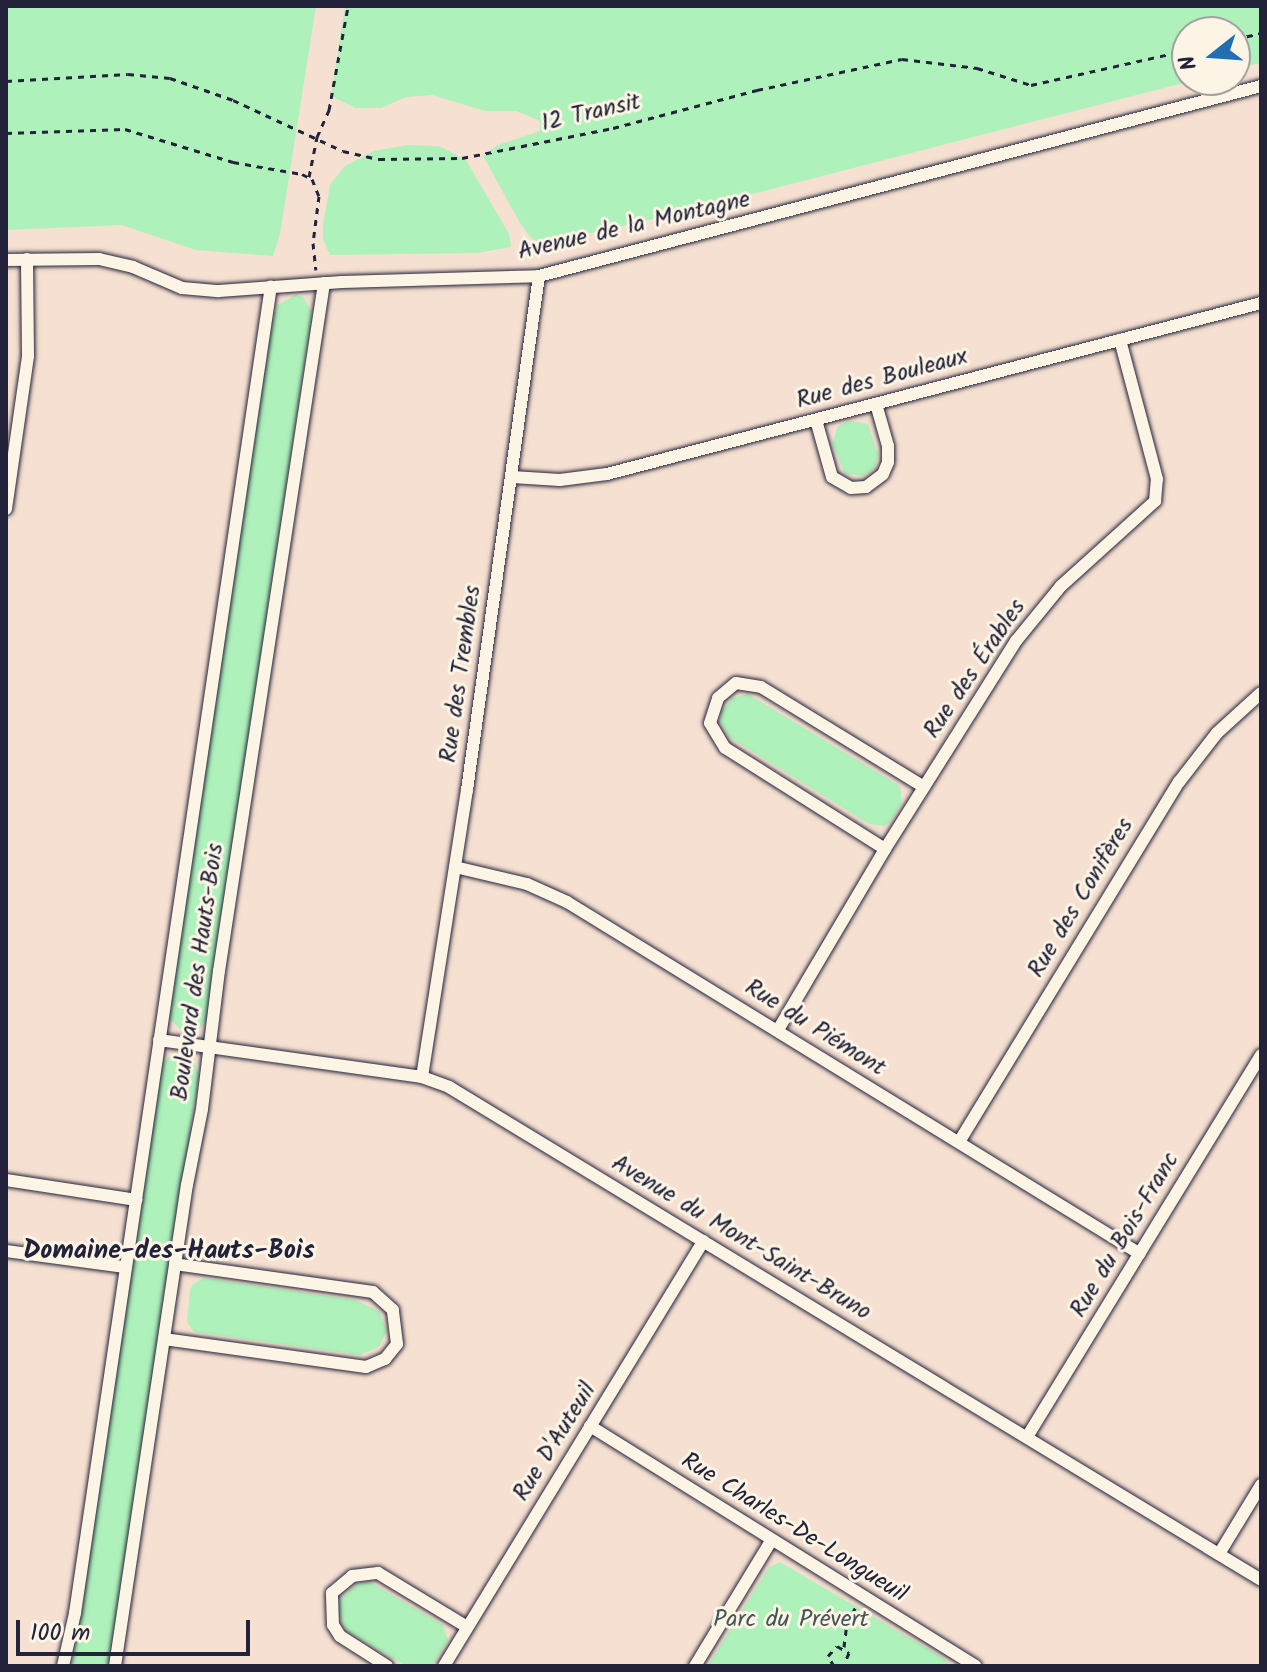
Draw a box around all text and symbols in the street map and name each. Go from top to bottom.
north arrow [1171,16,1251,96]
text: N [1171,51,1208,74]
street label: 12 Transit [538,88,644,138]
street label: Avenue de la Montagne [515,185,753,267]
street label: Rue des Bouleaux [793,342,971,416]
street label: Rue des Trembles [434,583,488,765]
street label: Rue des Érables [918,594,1032,744]
street label: Rue des Conifères [1022,813,1140,983]
street label: Boulevard des Hauts-Bois [166,842,230,1102]
street label: Rue du Piémont [739,973,891,1083]
street label: Rue du Bois-Franc [1064,1147,1186,1323]
street label: Avenue du Mont-Saint-Bruno [606,1149,876,1327]
district label: Domaine-des-Hauts-Bois [23,1236,315,1268]
street label: Rue D'Auteuil [507,1377,603,1507]
street label: Rue Charles-De-Longueuil [676,1447,912,1609]
scale bar [20,1604,254,1654]
park label: Parc du Prévert [713,1606,869,1634]
text: 100 m [30,1614,90,1653]

